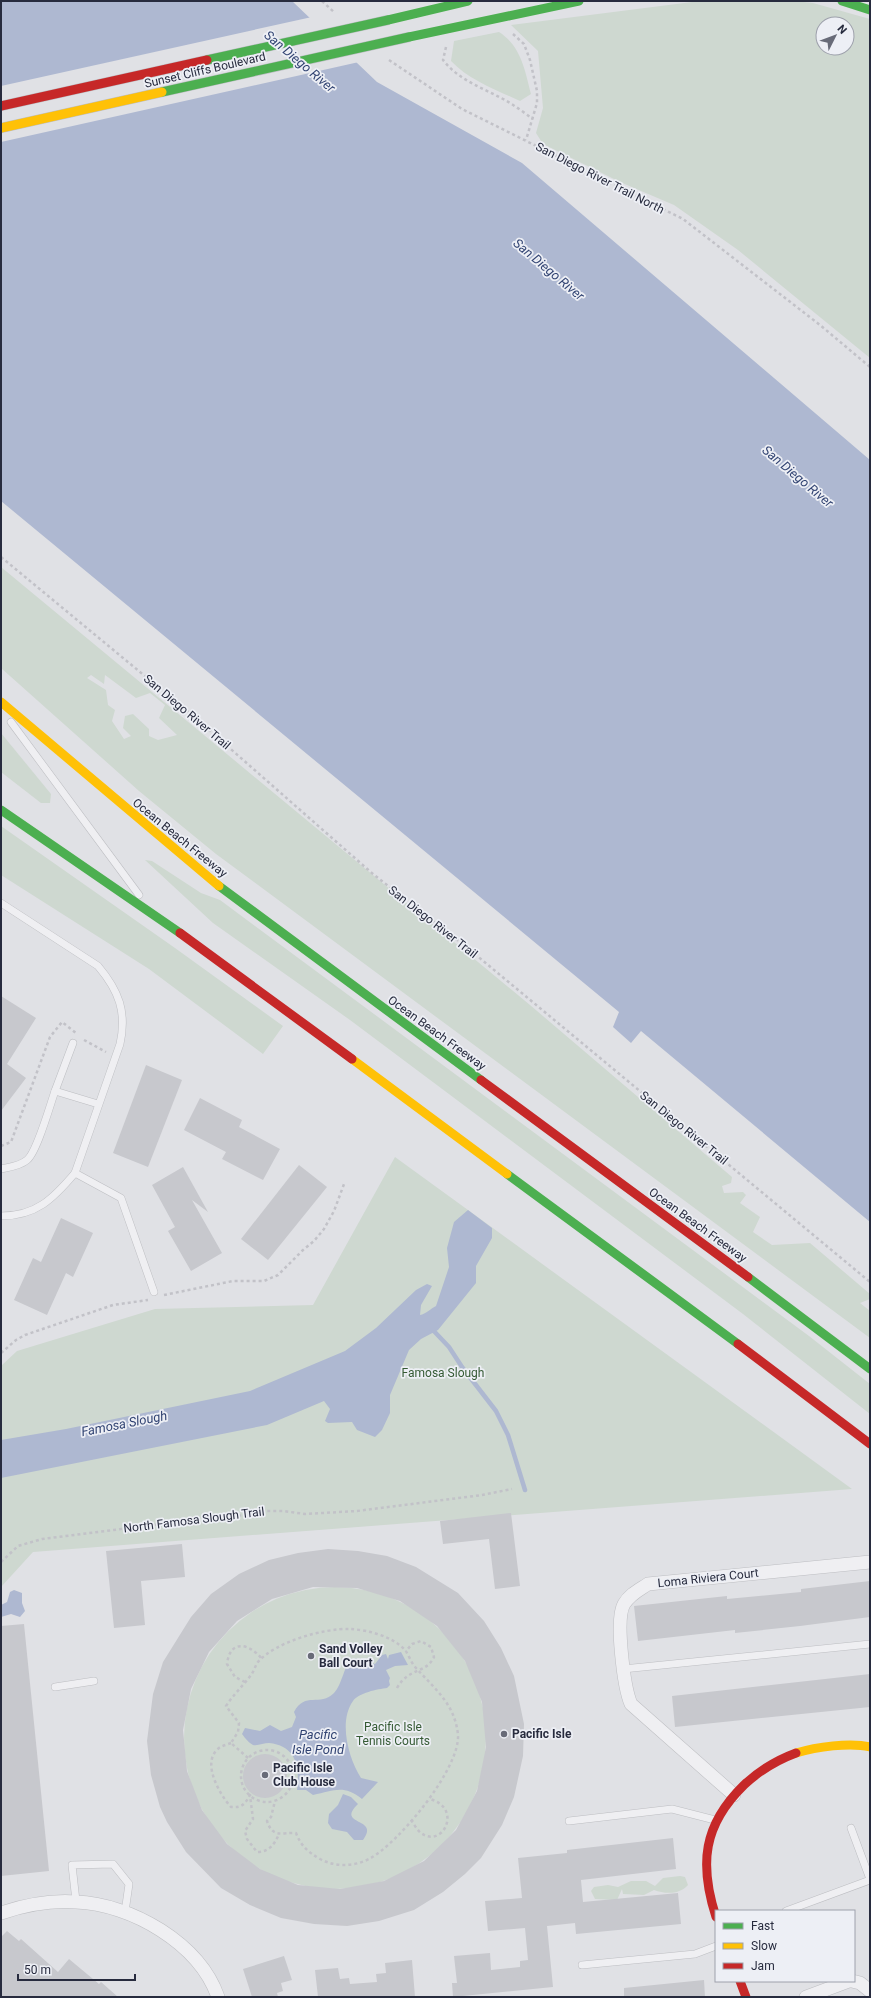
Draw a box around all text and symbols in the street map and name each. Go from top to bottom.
north arrow [815,16,855,56]
text: N [835,22,850,37]
water label: San Diego River [261,27,339,96]
street label: Sunset Cliffs Boulevard [143,49,267,91]
street label: San Diego River Trail North [533,139,667,217]
water label: San Diego River [510,235,588,304]
water label: San Diego River [759,442,837,511]
street label: San Diego River Trail [141,672,233,752]
street label: Ocean Beach Freeway [130,796,230,881]
street label: San Diego River Trail [386,883,480,961]
street label: Ocean Beach Freeway [385,993,489,1073]
street label: San Diego River Trail [637,1088,731,1168]
street label: Ocean Beach Freeway [646,1185,750,1265]
park label: Famosa Slough [402,1366,484,1380]
water label: Famosa Slough [80,1408,168,1439]
street label: North Famosa Slough Trail [123,1504,265,1536]
street label: Loma Riviera Court [657,1566,759,1590]
place label: Sand Volley Ball Court [319,1642,383,1670]
marker: Sand Volley Ball Court [306,1651,316,1661]
park label: Pacific Isle Tennis Courts [356,1720,430,1748]
water label: Pacific Isle Pond [292,1727,345,1757]
place label: Pacific Isle [512,1727,572,1741]
marker: Pacific Isle [499,1729,509,1739]
place label: Pacific Isle Club House [273,1761,336,1789]
marker: Pacific Isle Club House [260,1770,270,1780]
legend [715,1910,855,1982]
text: Fast [751,1919,774,1933]
text: Slow [751,1939,777,1953]
scale bar [18,1956,135,1982]
text: Jam [751,1959,775,1973]
text: 50 m [24,1963,51,1977]

